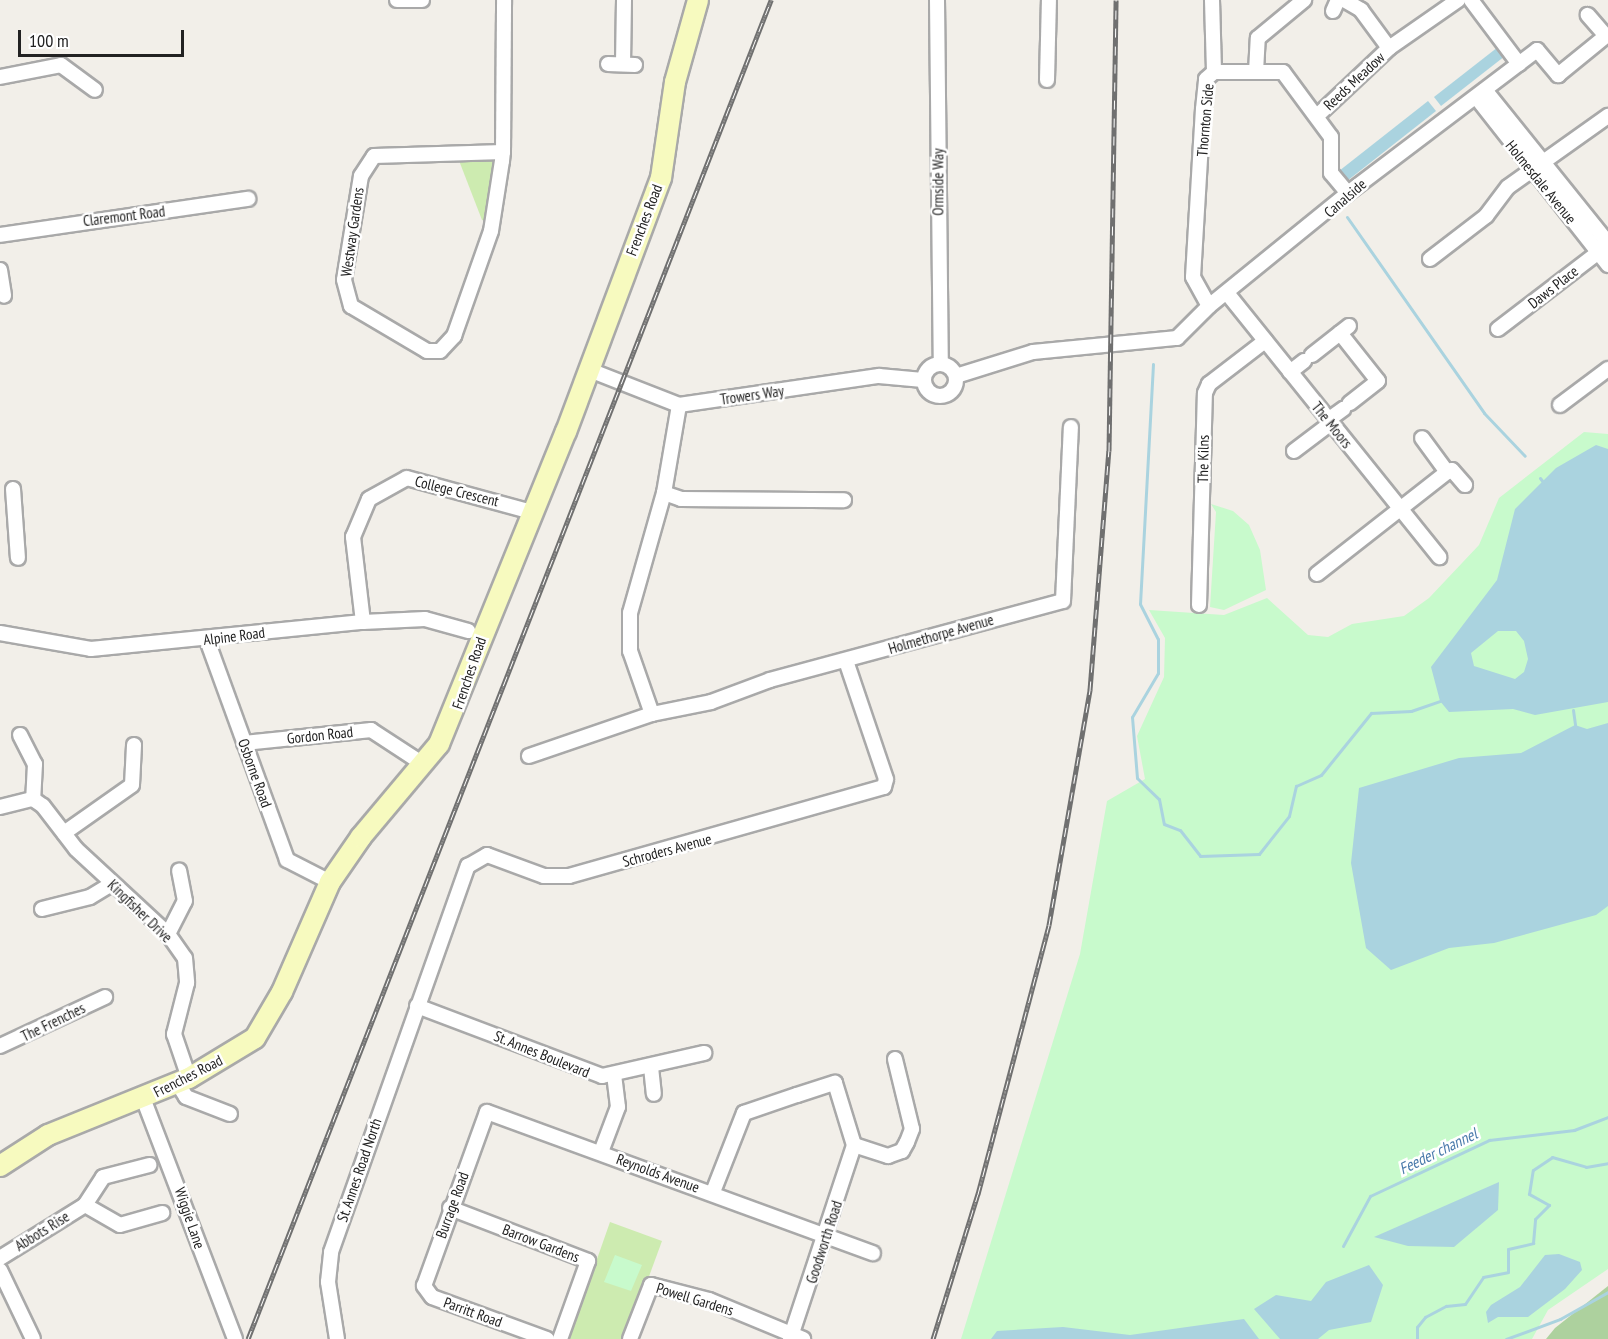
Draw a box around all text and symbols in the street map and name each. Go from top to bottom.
scale bar [21,18,188,56]
text: 100 m [29,29,69,52]
street label: Reeds Meadow [1320,48,1388,114]
street label: Thornton Side [1193,83,1217,157]
street label: Holmesdale Avenue [1502,137,1580,227]
street label: Ormside Way [929,148,947,216]
street label: Canalside [1320,175,1370,221]
street label: Frenches Road [622,182,666,258]
street label: Westway Gardens [337,186,367,278]
street label: Claremont Road [82,202,166,230]
street label: Daws Place [1524,262,1582,312]
street label: Trowers Way [719,382,785,408]
street label: The Moors [1308,398,1356,452]
street label: The Kilns [1194,435,1212,483]
street label: College Crescent [413,472,501,510]
street label: Holmethorpe Avenue [886,610,996,658]
street label: Alpine Road [202,623,266,649]
street label: Frenches Road [448,635,490,711]
street label: Gordon Road [286,723,354,747]
street label: Osborne Road [234,736,276,810]
street label: Schroders Avenue [620,829,714,871]
street label: Kingfisher Drive [104,876,176,946]
street label: The Frenches [18,999,88,1045]
street label: St. Annes Boulevard [491,1026,593,1082]
street label: Frenches Road [150,1051,226,1101]
street label: St. Annes Road North [333,1115,385,1225]
water label: Feeder channel [1396,1124,1480,1178]
street label: Reynolds Avenue [614,1150,702,1196]
street label: Burrage Road [432,1169,472,1241]
street label: Wiggie Lane [171,1185,209,1251]
street label: Goodworth Road [802,1198,846,1286]
street label: Abbots Rise [11,1207,73,1255]
street label: Barrow Gardens [500,1220,582,1266]
street label: Powell Gardens [654,1279,736,1319]
street label: Parritt Road [441,1293,505,1331]

